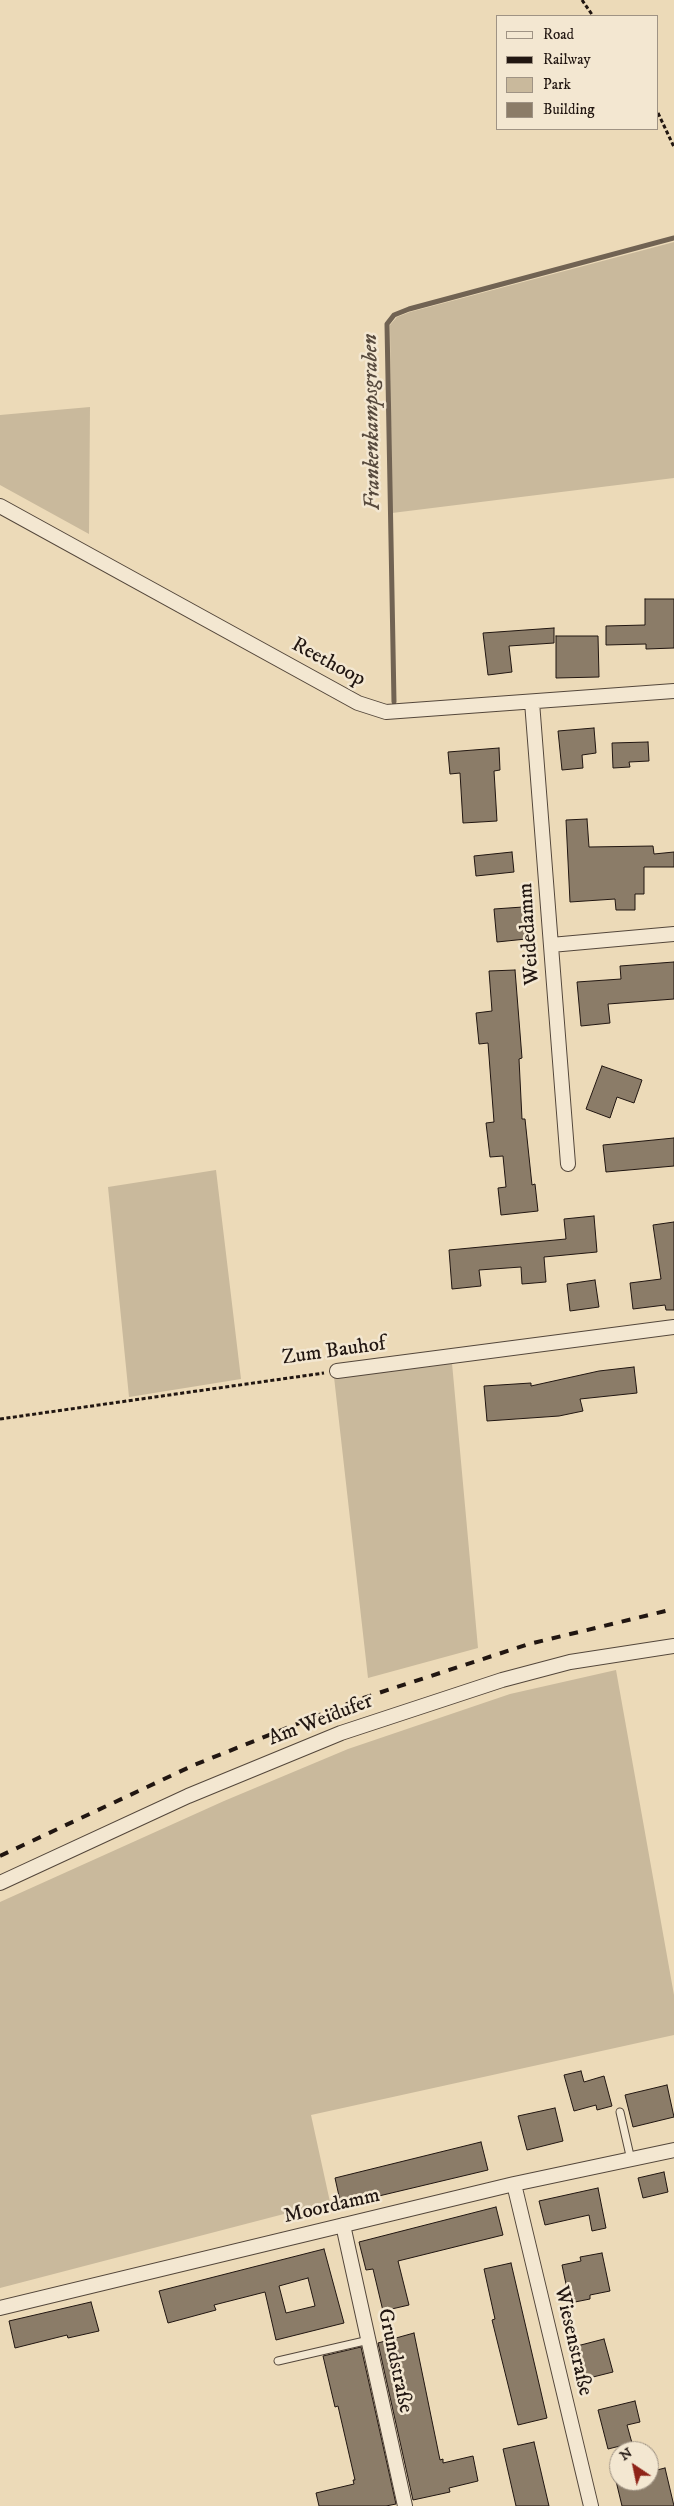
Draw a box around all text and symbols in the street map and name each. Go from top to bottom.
legend [497,15,659,130]
text: Road [543,25,574,44]
text: Railway [543,50,591,69]
text: Park [543,75,571,94]
text: Building [543,100,595,119]
water label: Frankenkampsgraben [358,334,388,510]
street label: Reethoop [287,633,369,693]
street label: Weidedamm [514,882,546,986]
street label: Zum Bauhof [281,1332,387,1372]
street label: Am Weidufer [265,1690,377,1752]
street label: Moordamm [281,2184,383,2230]
street label: Wiesenstraße [547,2284,597,2398]
street label: Grundstraße [371,2307,417,2415]
north arrow [609,2441,659,2491]
text: N [616,2444,636,2465]

